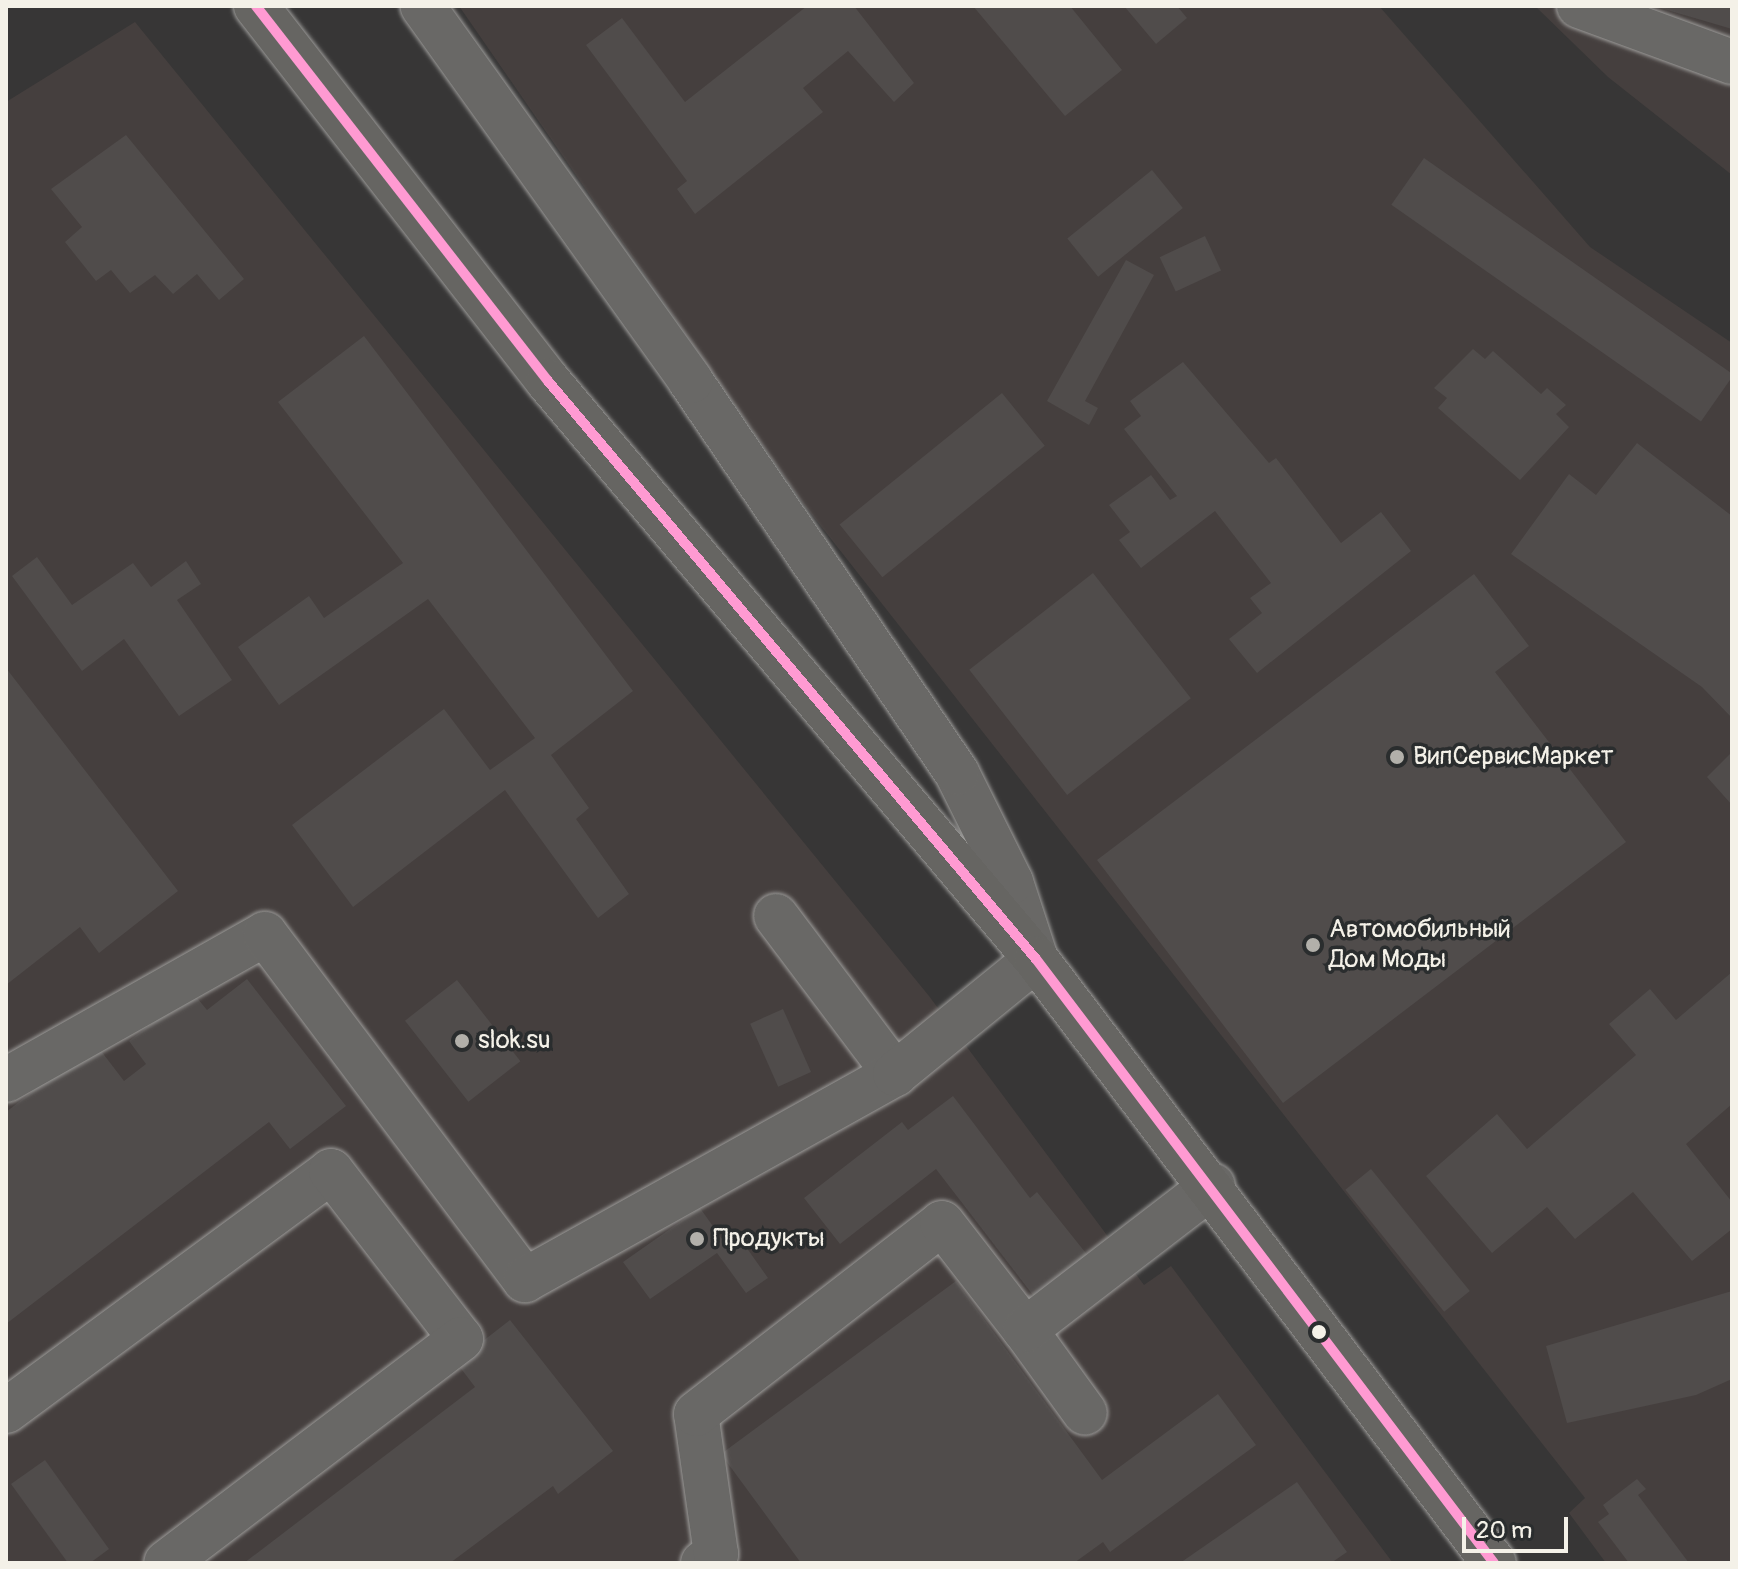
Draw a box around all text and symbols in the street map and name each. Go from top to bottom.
place label: ВипСервисМаркет [1413,741,1614,773]
marker: ВипСервисМаркет [1388,748,1406,766]
place label: Автомобильный Дом Моды [1329,914,1511,976]
marker: Автомобильный Дом Моды [1304,936,1322,954]
place label: slok.su [478,1025,550,1057]
marker: slok.su [453,1032,471,1050]
place label: Продукты [713,1223,825,1255]
marker: Продукты [688,1230,706,1248]
unlabelled marker [1311,1324,1327,1340]
scale bar [1466,1501,1572,1551]
text: 20 m [1476,1516,1532,1545]

